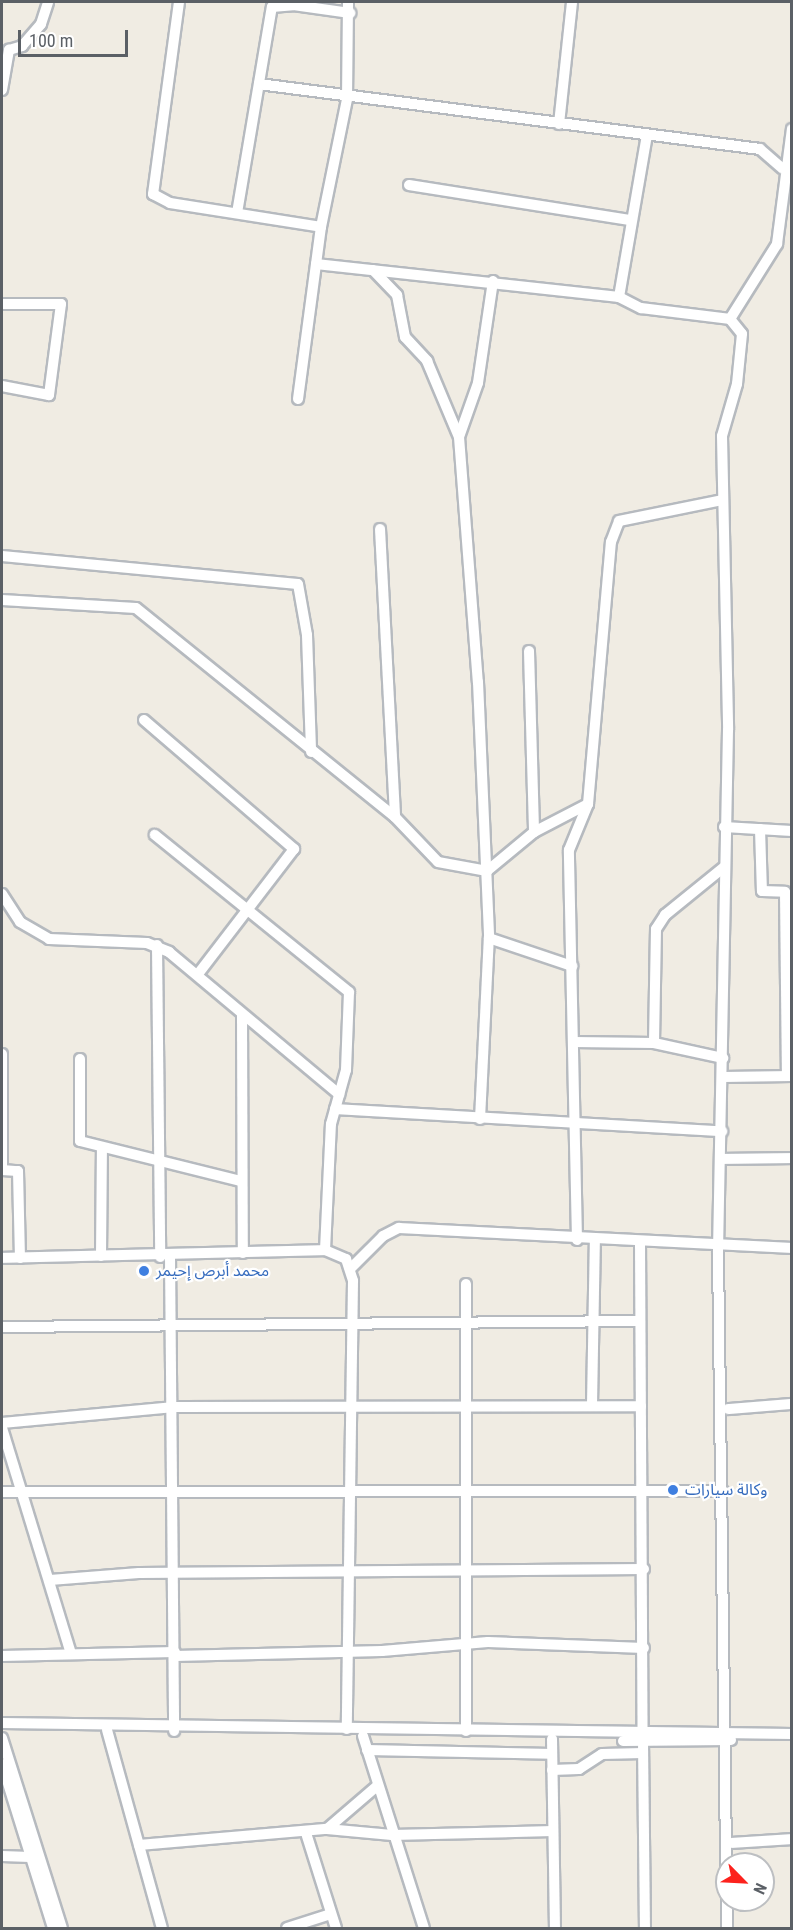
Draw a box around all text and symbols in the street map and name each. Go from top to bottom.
scale bar [21,18,130,56]
text: 100 m [29,30,73,51]
place label: محمد أبرص إحيمر [156,1261,269,1281]
marker: محمد أبرص إحيمر [137,1264,151,1278]
place label: وكالة سيارات [685,1480,767,1500]
marker: وكالة سيارات [666,1483,680,1497]
north arrow [715,1852,775,1912]
text: N [749,1880,771,1897]

